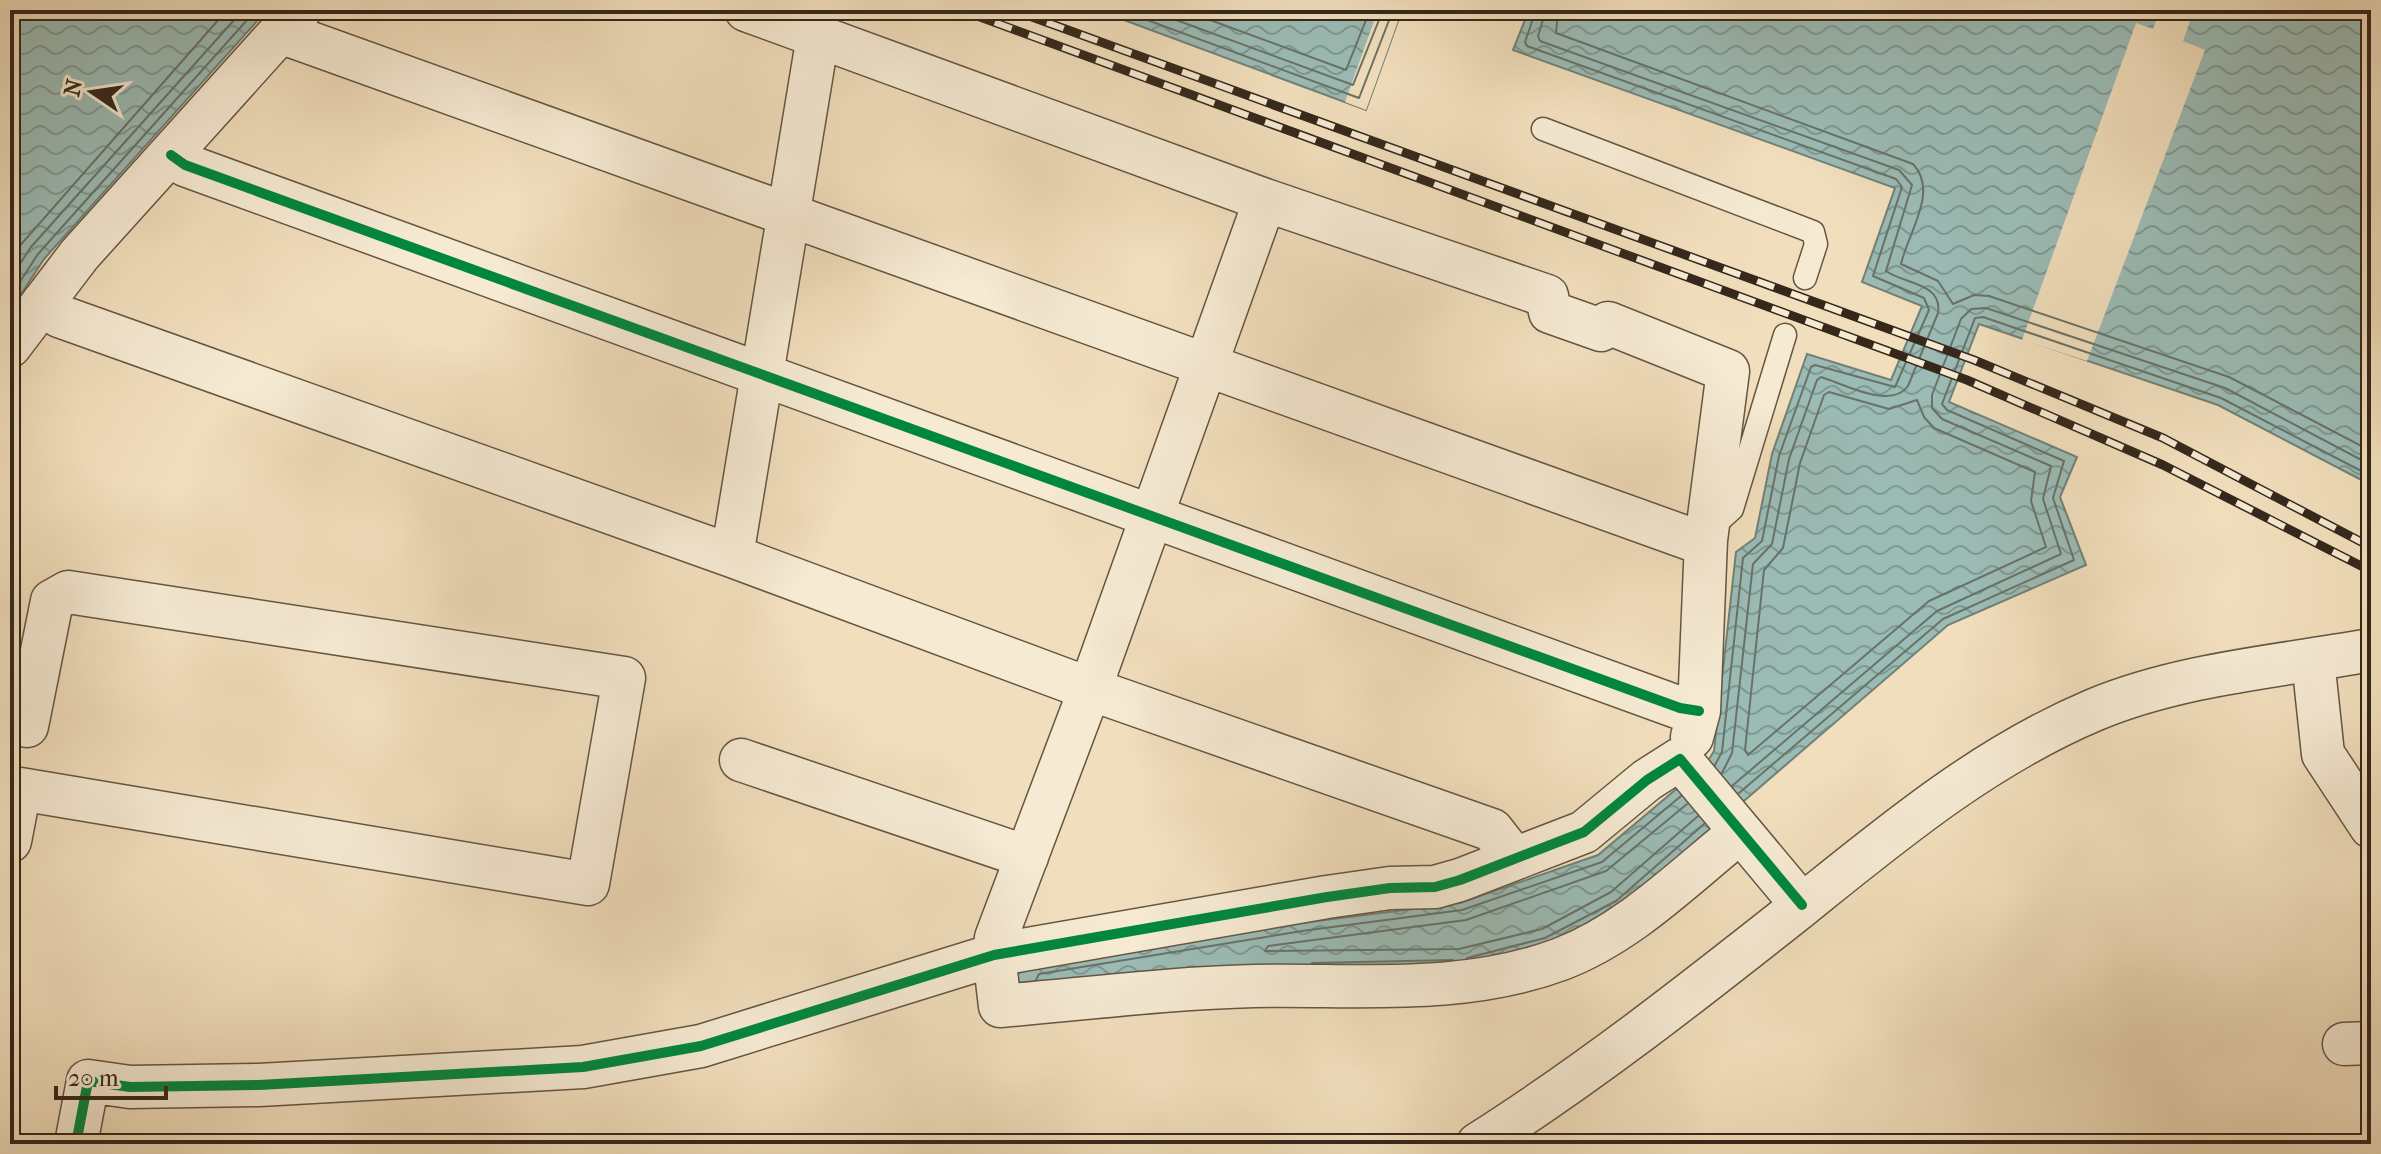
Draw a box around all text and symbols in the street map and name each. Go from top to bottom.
north arrow [52,52,132,132]
text: N [59,76,88,99]
scale bar [56,1050,166,1100]
text: 20 m [68,1064,119,1092]

